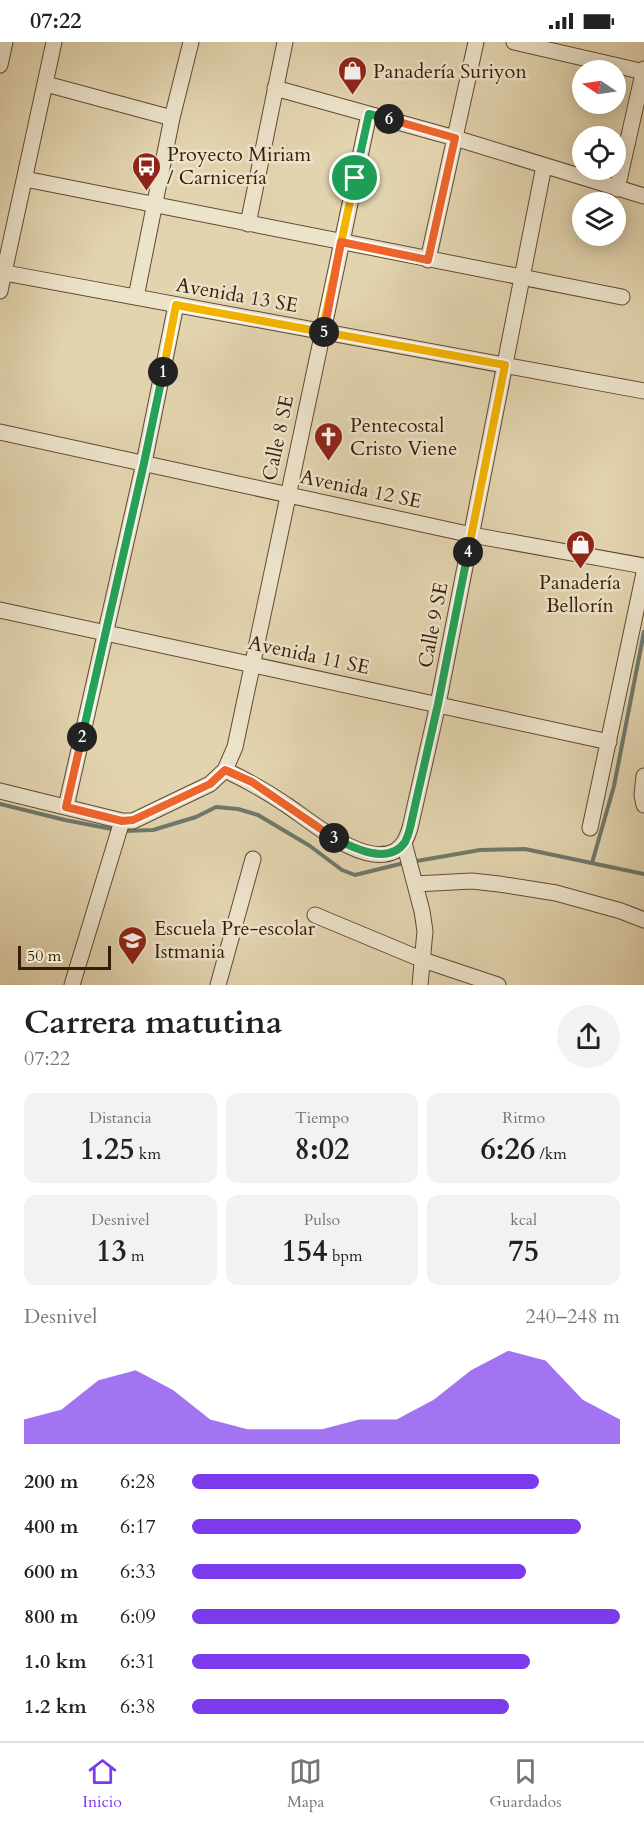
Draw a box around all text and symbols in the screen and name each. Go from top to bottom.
text: 07:22 [30,6,81,36]
shop icon: Panadería Suriyon [336,55,368,97]
place label: Panadería Suriyon [373,58,527,85]
north arrow [572,60,626,114]
map controls [572,60,626,246]
pin: 6 [374,104,404,134]
text: 6 [385,108,393,130]
button: locate [572,126,626,180]
place label: Proyecto Miriam / Carnicería [167,141,311,191]
bus stop icon: Proyecto Miriam / Carnicería [130,150,162,192]
pin [329,152,380,203]
icon: arrive [338,161,371,194]
button: layers [572,192,626,246]
street label: Avenida 13 SE [174,271,300,319]
pin: 5 [309,317,339,347]
text: 5 [320,321,328,343]
pin: 1 [148,357,178,387]
text: 1 [159,361,167,383]
street label: Calle 8 SE [256,393,300,483]
place label: Pentecostal Cristo Viene [350,412,457,462]
church icon: Pentecostal Cristo Viene [313,420,345,462]
street label: Avenida 12 SE [298,463,424,515]
shop icon: Panadería Bellorín [564,528,596,570]
pin: 4 [453,537,483,567]
text: 4 [464,541,472,563]
place label: Panadería Bellorín [539,569,621,619]
street label: Calle 9 SE [411,580,455,670]
street label: Avenida 11 SE [246,629,372,681]
pin: 2 [67,722,97,752]
text: 2 [78,726,86,748]
pin: 3 [319,823,349,853]
text: 3 [330,827,338,849]
place label: Escuela Pre-escolar Istmania [154,915,316,965]
school or university icon: Escuela Pre-escolar Istmania [117,924,149,966]
scale bar [18,943,111,971]
text: 50 m [27,945,61,967]
text: Carrera matutina [24,1000,282,1045]
button: share [557,1005,620,1068]
text: 07:22 [24,1045,70,1072]
text: Distancia [89,1107,152,1129]
text: Tiempo [295,1107,349,1129]
text: Ritmo [502,1107,545,1129]
text: 1.25 [80,1129,135,1170]
text: 8:02 [295,1129,349,1170]
text: 6:26 [480,1129,535,1170]
text: km [135,1143,161,1165]
text: /km [535,1143,567,1165]
text: Desnivel [91,1209,150,1231]
text: Pulso [304,1209,340,1231]
text: kcal [510,1209,537,1231]
text: 13 [96,1231,127,1272]
text: 154 [281,1231,328,1272]
text: 75 [508,1231,539,1272]
text: m [127,1245,145,1267]
text: bpm [328,1245,363,1267]
text: Desnivel [24,1303,97,1330]
text: 240–248 m [525,1303,620,1330]
text: 200 m [24,1468,79,1495]
text: 6:28 [120,1468,156,1495]
text: 400 m [24,1513,79,1540]
text: 6:17 [120,1513,156,1540]
text: 600 m [24,1558,79,1585]
text: 6:33 [120,1558,156,1585]
text: 800 m [24,1603,79,1630]
text: 6:09 [120,1603,156,1630]
text: 1.0 km [24,1648,87,1675]
text: 6:31 [120,1648,156,1675]
text: 1.2 km [24,1693,87,1720]
text: 6:38 [120,1693,156,1720]
tab: Inicio [82,1755,122,1813]
tab: Mapa [287,1755,324,1813]
tab: Guardados [489,1755,561,1813]

